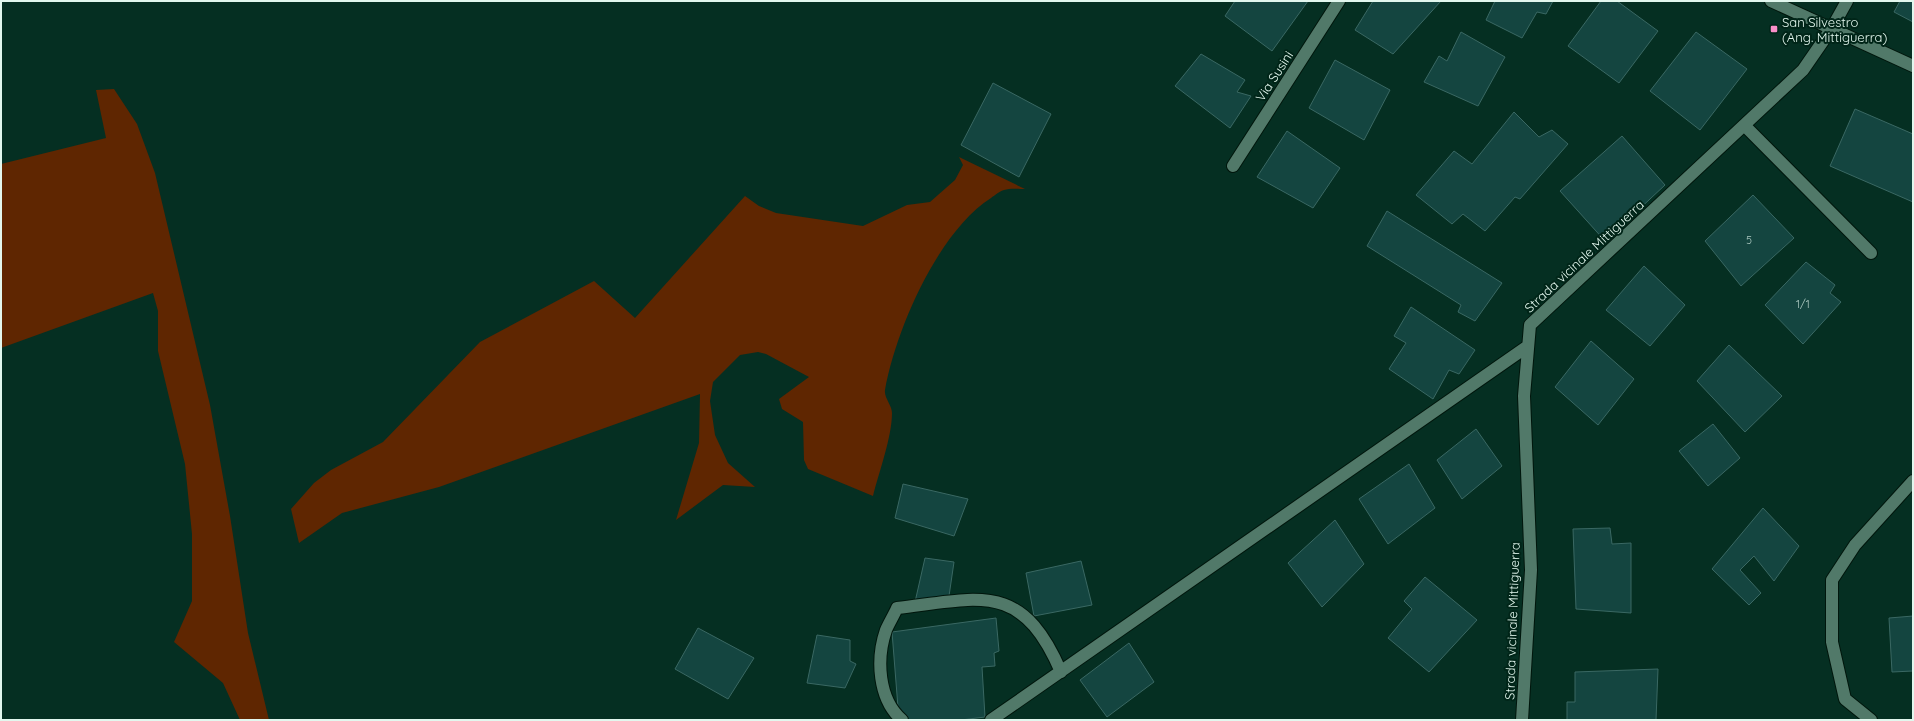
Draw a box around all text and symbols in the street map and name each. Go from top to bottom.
place label: San Silvestro (Ang. Mittiguerra) [1782,14,1887,45]
marker: San Silvestro (Ang. Mittiguerra) [1769,24,1779,34]
street label: Via Susini [1252,48,1296,104]
street label: Strada vicinale Mittiguerra [1521,196,1647,316]
house number: 5 [1746,233,1752,247]
house number: 1/1 [1796,297,1810,311]
street label: Strada vicinale Mittiguerra [1501,542,1523,700]

